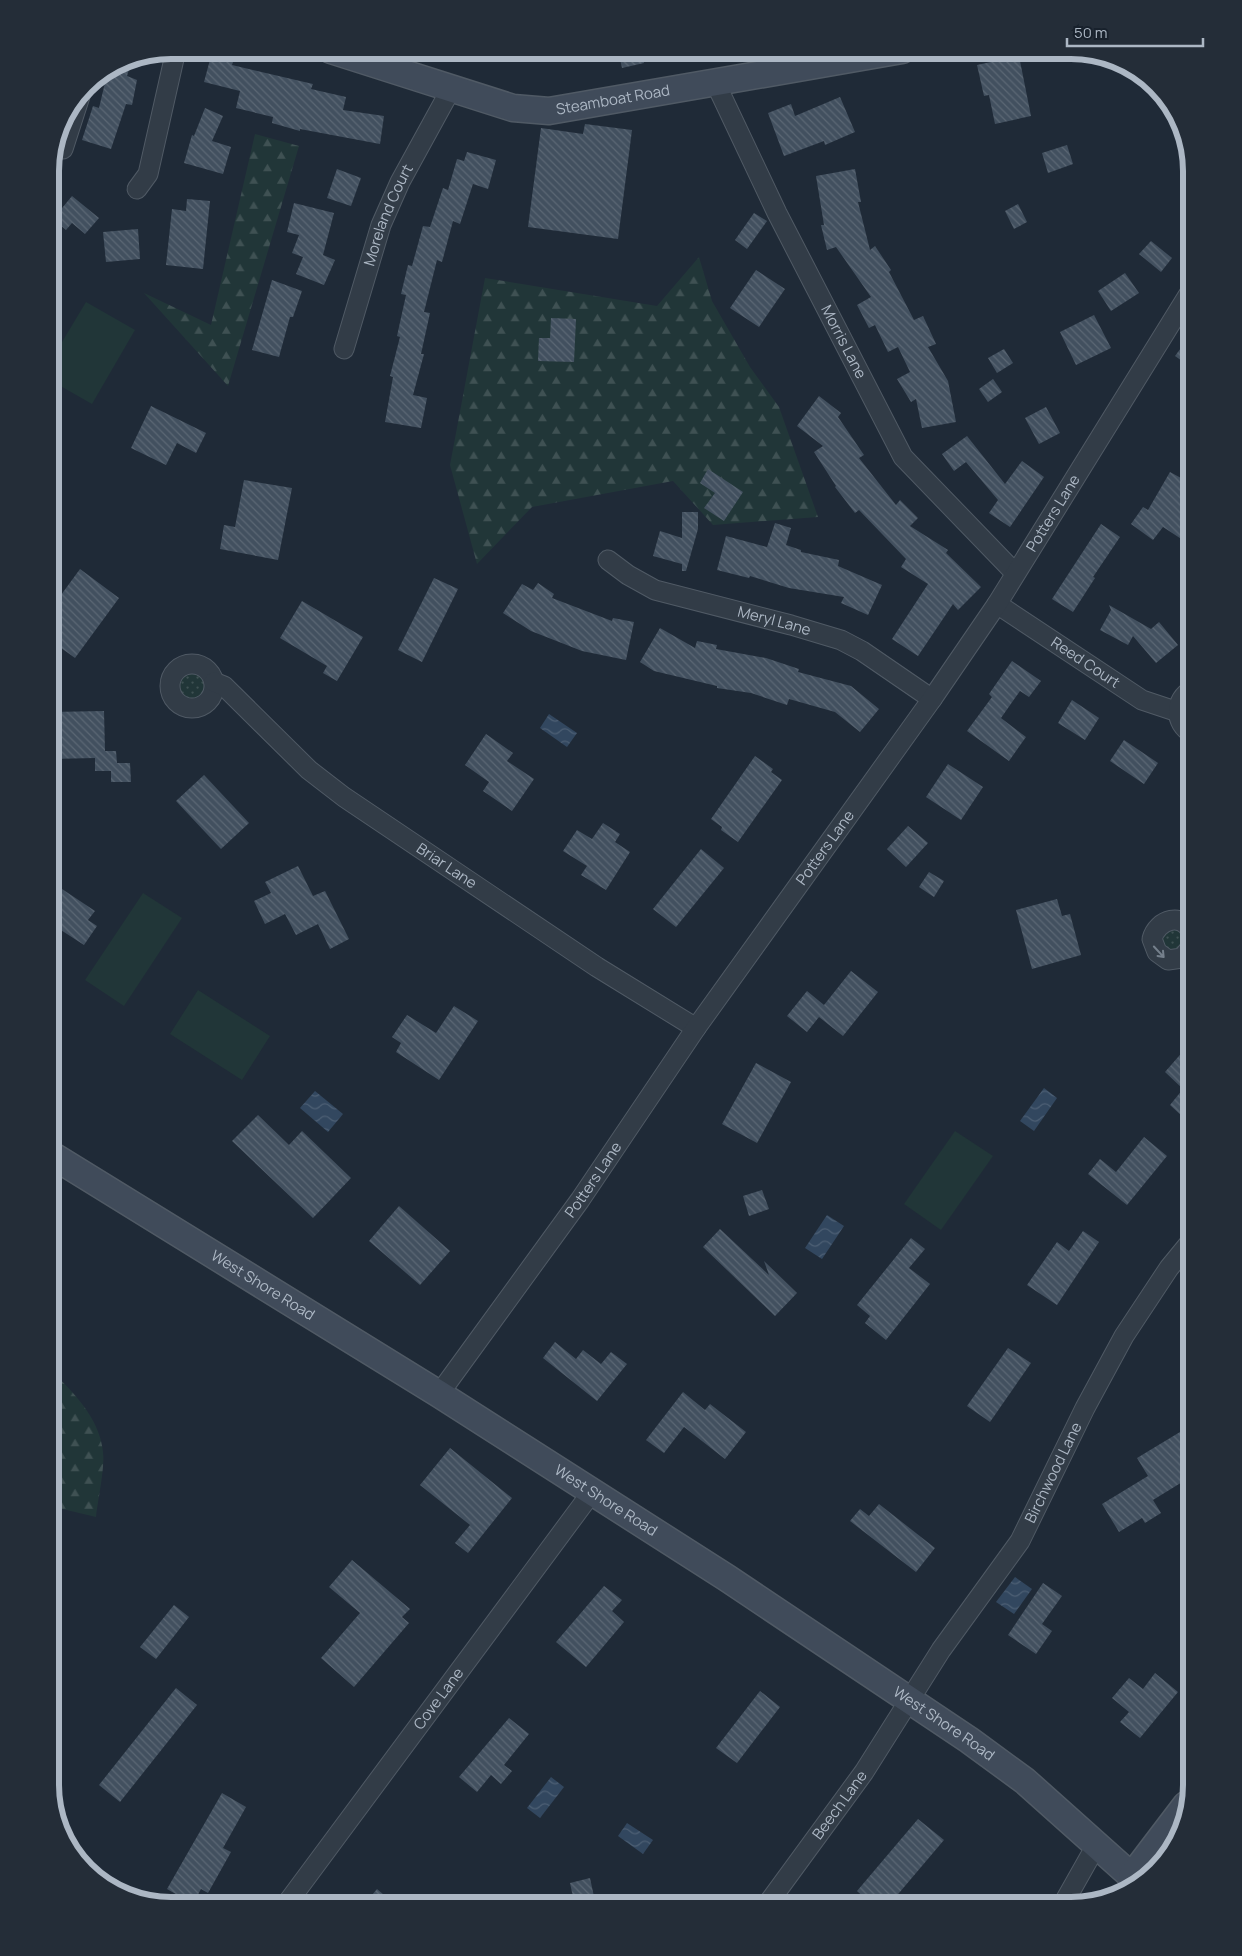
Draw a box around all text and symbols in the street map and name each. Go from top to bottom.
scale bar [1067,15,1203,47]
text: 50 m [1074,22,1108,43]
street label: Steamboat Road [554,79,671,120]
street label: Moreland Court [358,160,418,269]
street label: Morris Lane [816,301,872,382]
street label: Potters Lane [1021,470,1085,556]
street label: Meryl Lane [736,601,814,640]
street label: Reed Court [1047,632,1124,693]
street label: Potters Lane [791,806,859,889]
street label: Briar Lane [412,838,481,893]
one-way arrow [1153,946,1165,958]
street label: Potters Lane [560,1137,626,1222]
street label: West Shore Road [207,1245,319,1325]
street label: Birchwood Lane [1019,1418,1087,1526]
street label: West Shore Road [550,1459,662,1541]
street label: Cove Lane [408,1663,468,1734]
street label: West Shore Road [889,1681,999,1765]
street label: Beech Lane [807,1766,872,1844]

